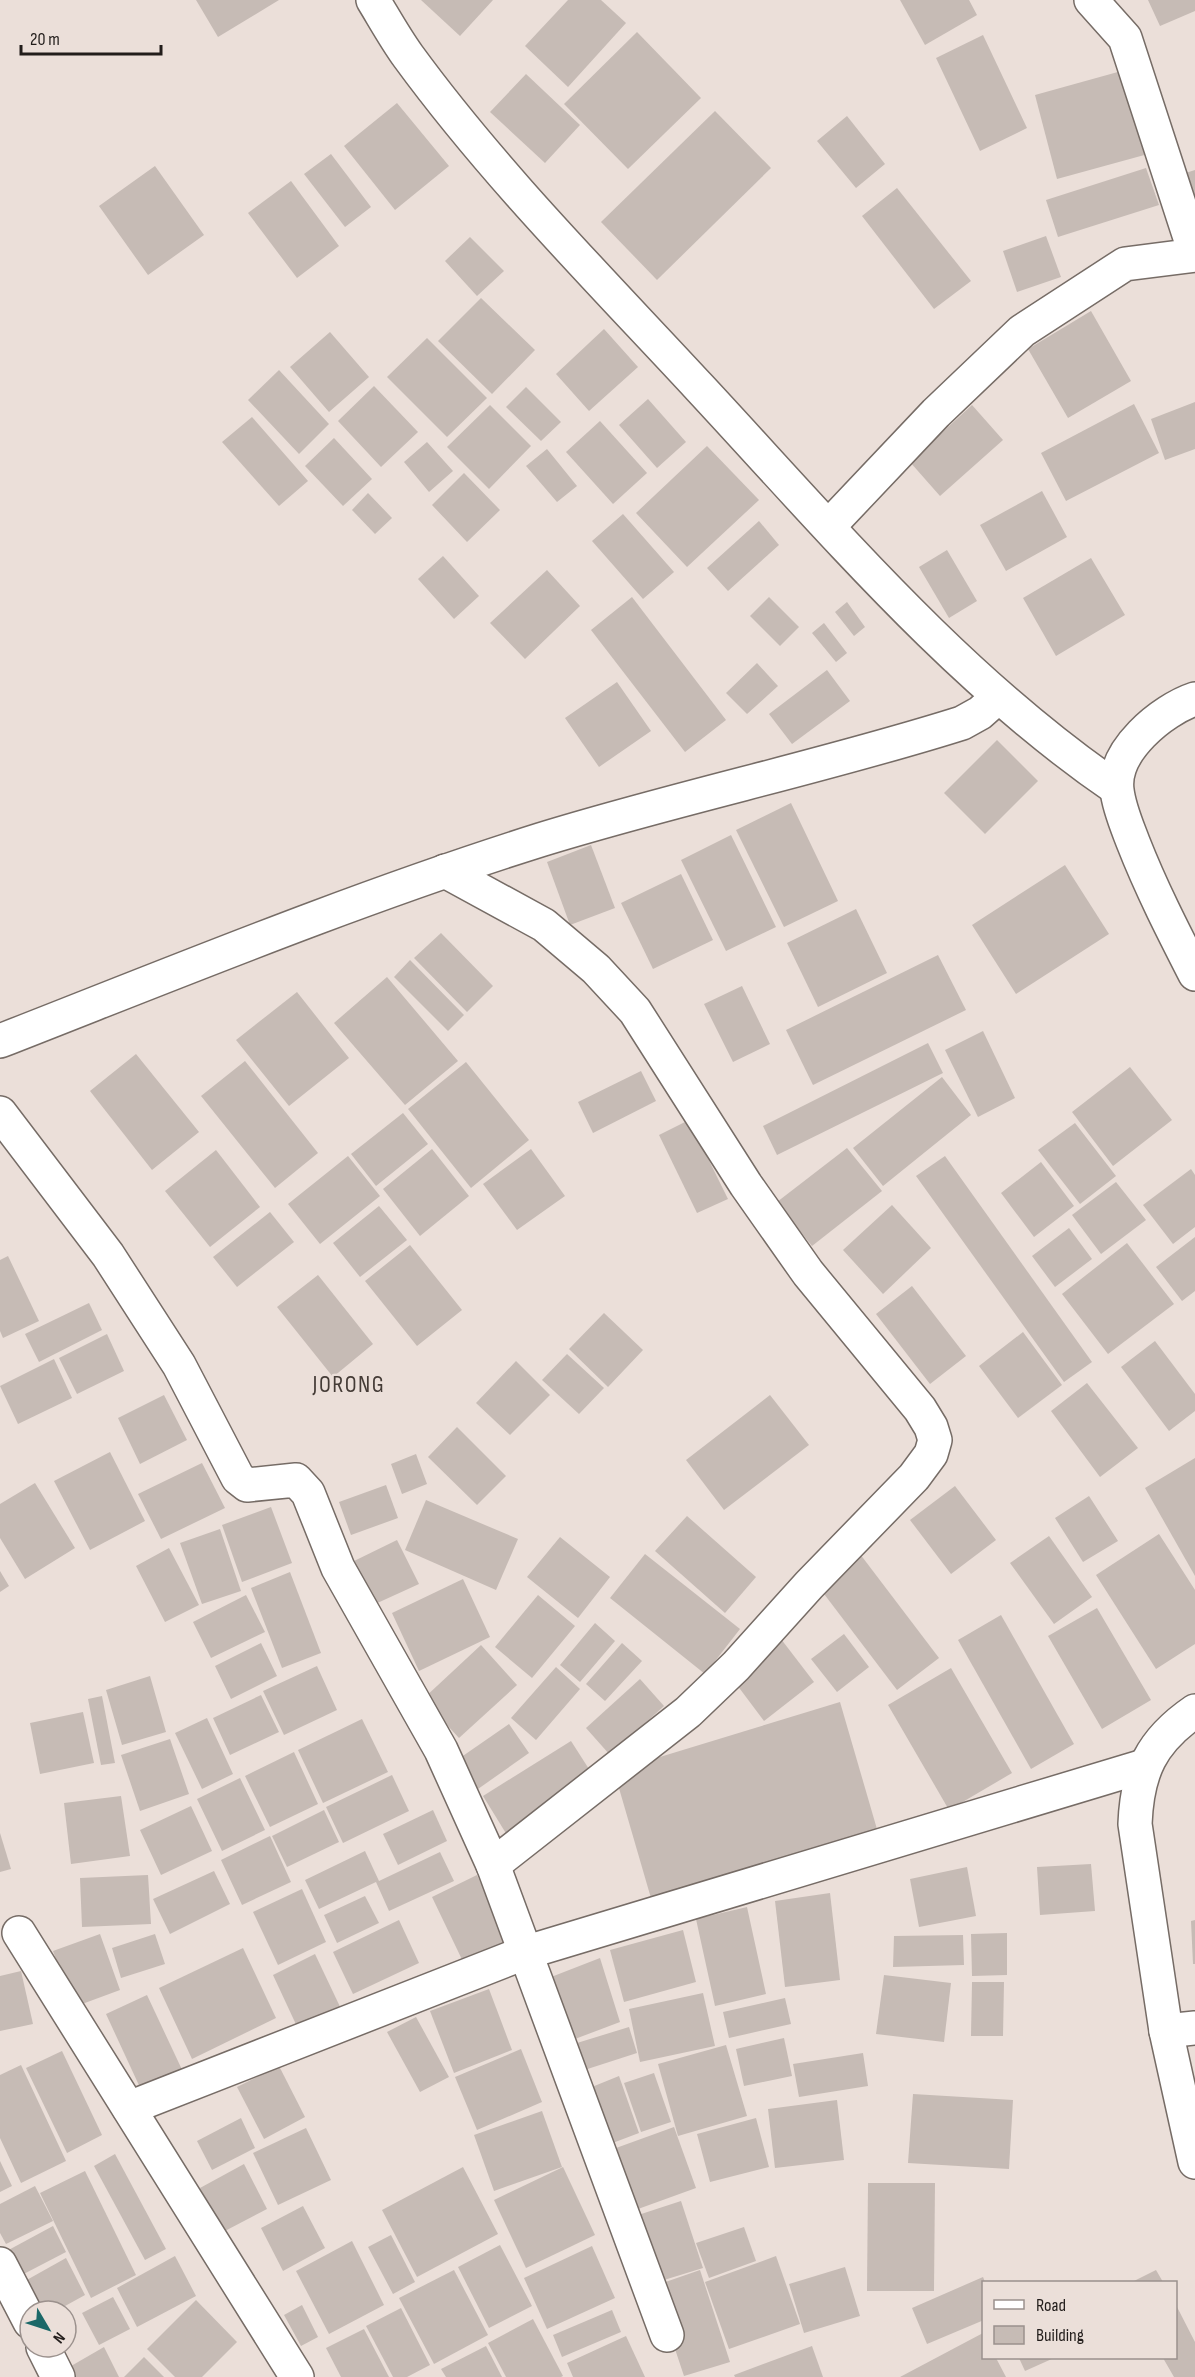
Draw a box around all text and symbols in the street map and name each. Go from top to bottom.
scale bar [21,18,160,56]
text: 20 m [30,29,60,50]
district label: JORONG [312,1370,385,1399]
legend [982,2281,1177,2359]
text: Road [1036,2295,1066,2316]
north arrow [18,2299,78,2359]
text: Building [1036,2325,1084,2346]
text: N [48,2328,69,2347]

